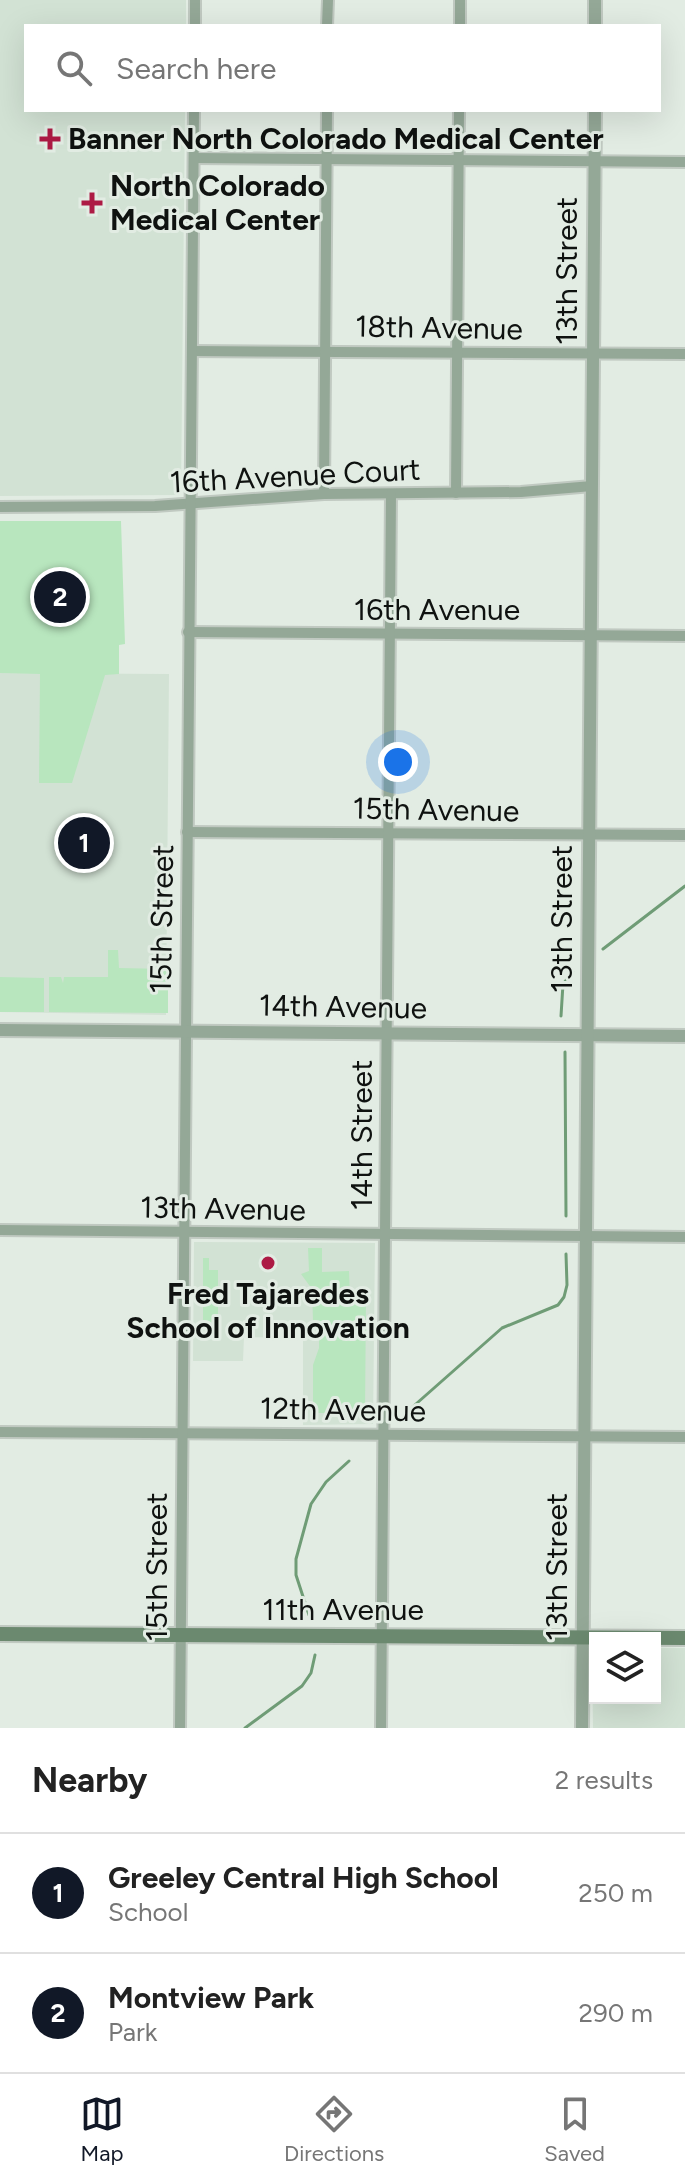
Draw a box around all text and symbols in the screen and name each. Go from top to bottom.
search box [24,24,661,112]
icon: search [52,46,96,90]
text: Search here [116,50,276,87]
place label: Banner North Colorado Medical Center [68,120,604,157]
marker: Banner North Colorado Medical Center [39,128,61,150]
place label: North Colorado Medical Center [110,167,325,238]
marker: North Colorado Medical Center [81,192,103,214]
street label: 13th Street [548,197,585,345]
street label: 18th Avenue [355,308,523,347]
street label: 16th Avenue Court [169,450,421,501]
pin: 2 [34,567,86,627]
street label: 16th Avenue [354,591,520,628]
your location [378,742,418,782]
street label: 15th Avenue [352,790,520,829]
pin: 1 [58,813,110,873]
street label: 15th Street [142,844,181,994]
street label: 13th Street [543,845,580,993]
street label: 14th Avenue [259,987,427,1026]
street label: 14th Street [343,1060,380,1210]
street label: 13th Avenue [140,1189,306,1228]
marker: Fred Tajaredes School of Innovation [259,1254,277,1272]
place label: Fred Tajaredes School of Innovation [126,1275,410,1346]
street label: 12th Avenue [260,1390,426,1429]
street label: 15th Street [138,1492,175,1642]
street label: 13th Street [538,1493,575,1641]
street label: 11th Avenue [262,1591,424,1628]
map controls [589,1632,661,1704]
button: layers [589,1632,661,1704]
text: Nearby [32,1760,147,1801]
text: 2 results [555,1764,653,1796]
text: Greeley Central High School [108,1859,499,1896]
text: 1 [53,1877,63,1909]
text: 250 m [578,1877,653,1909]
text: School [108,1896,188,1928]
text: Montview Park [108,1979,314,2016]
text: 2 [50,1997,66,2029]
text: 290 m [579,1997,653,2029]
text: Park [108,2016,157,2048]
tab: Map [80,2092,124,2167]
tab: Directions [284,2092,384,2167]
tab: Saved [544,2092,605,2167]

